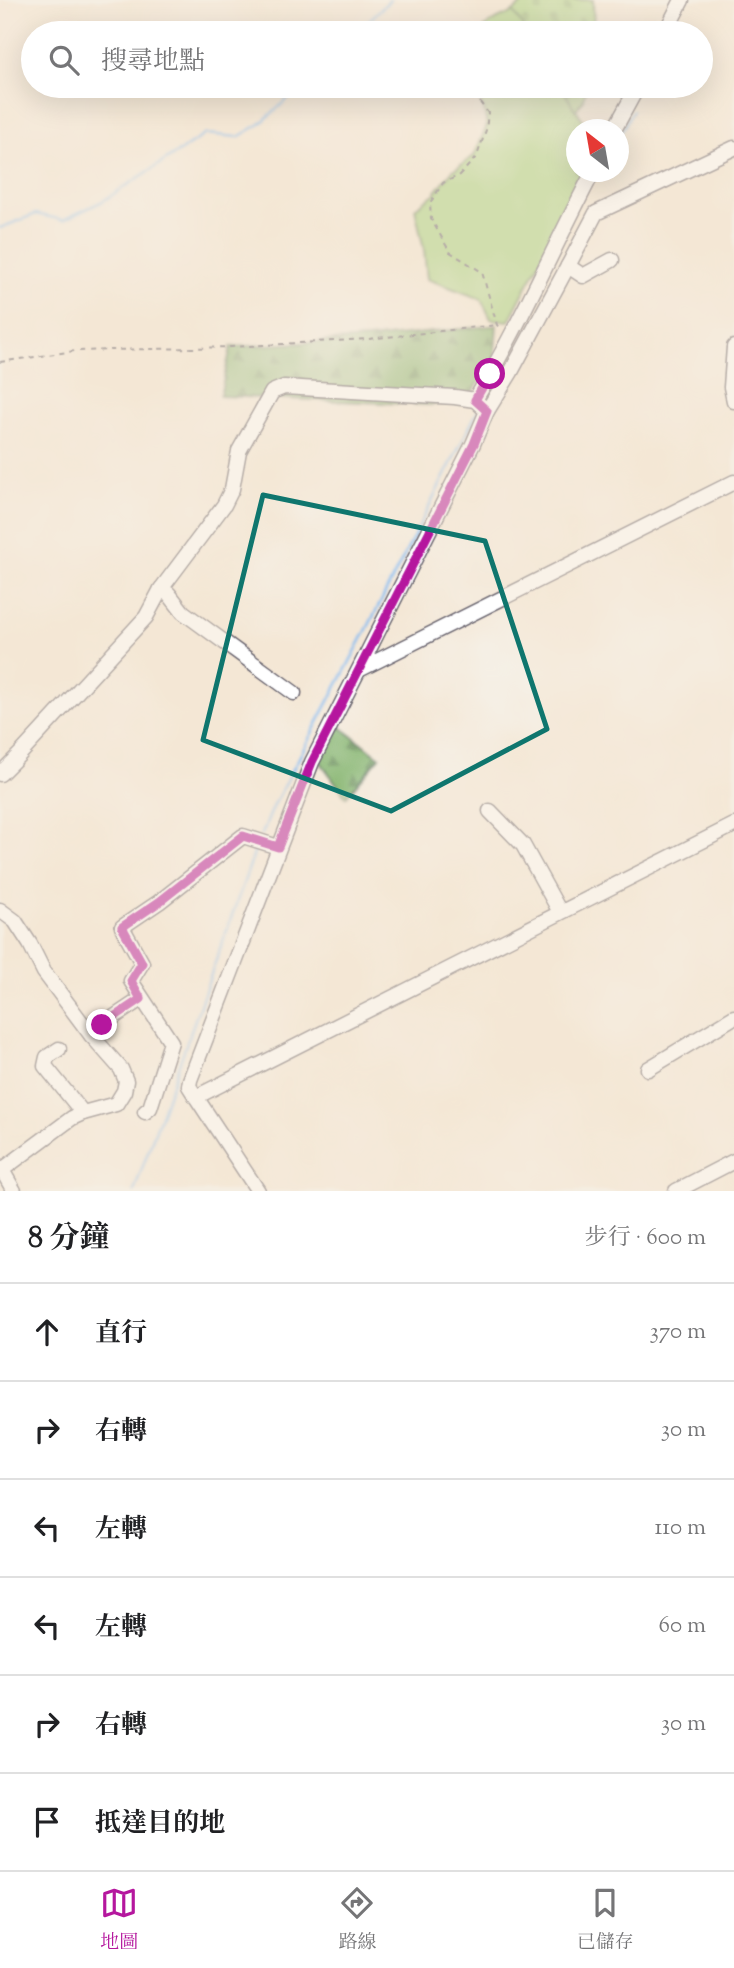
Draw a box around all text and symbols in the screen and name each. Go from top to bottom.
search box [21,21,713,98]
icon: search [45,41,83,79]
text: 搜尋地點 [101,44,205,81]
north arrow [566,119,629,182]
route start [474,358,505,389]
route end [86,1009,117,1040]
text: 8 分鐘 [28,1218,109,1261]
text: 步行 · 600 m [585,1222,706,1255]
icon: ahead [28,1313,66,1351]
text: 直行 [95,1316,147,1353]
text: 370 m [650,1316,706,1349]
icon: right [28,1411,66,1449]
text: 右轉 [95,1414,147,1451]
text: 30 m [661,1414,706,1447]
icon: left [28,1509,66,1547]
text: 左轉 [95,1512,147,1549]
text: 110 m [655,1512,706,1545]
icon: left [28,1607,66,1645]
text: 左轉 [95,1610,147,1647]
text: 60 m [658,1610,706,1643]
icon: right [28,1705,66,1743]
text: 右轉 [95,1708,147,1745]
text: 30 m [661,1708,706,1741]
icon: arrive [28,1803,66,1841]
text: 抵達目的地 [95,1806,225,1843]
tab: 地圖 [100,1884,138,1957]
tab: 路線 [338,1884,377,1957]
tab: 已儲存 [577,1884,634,1957]

